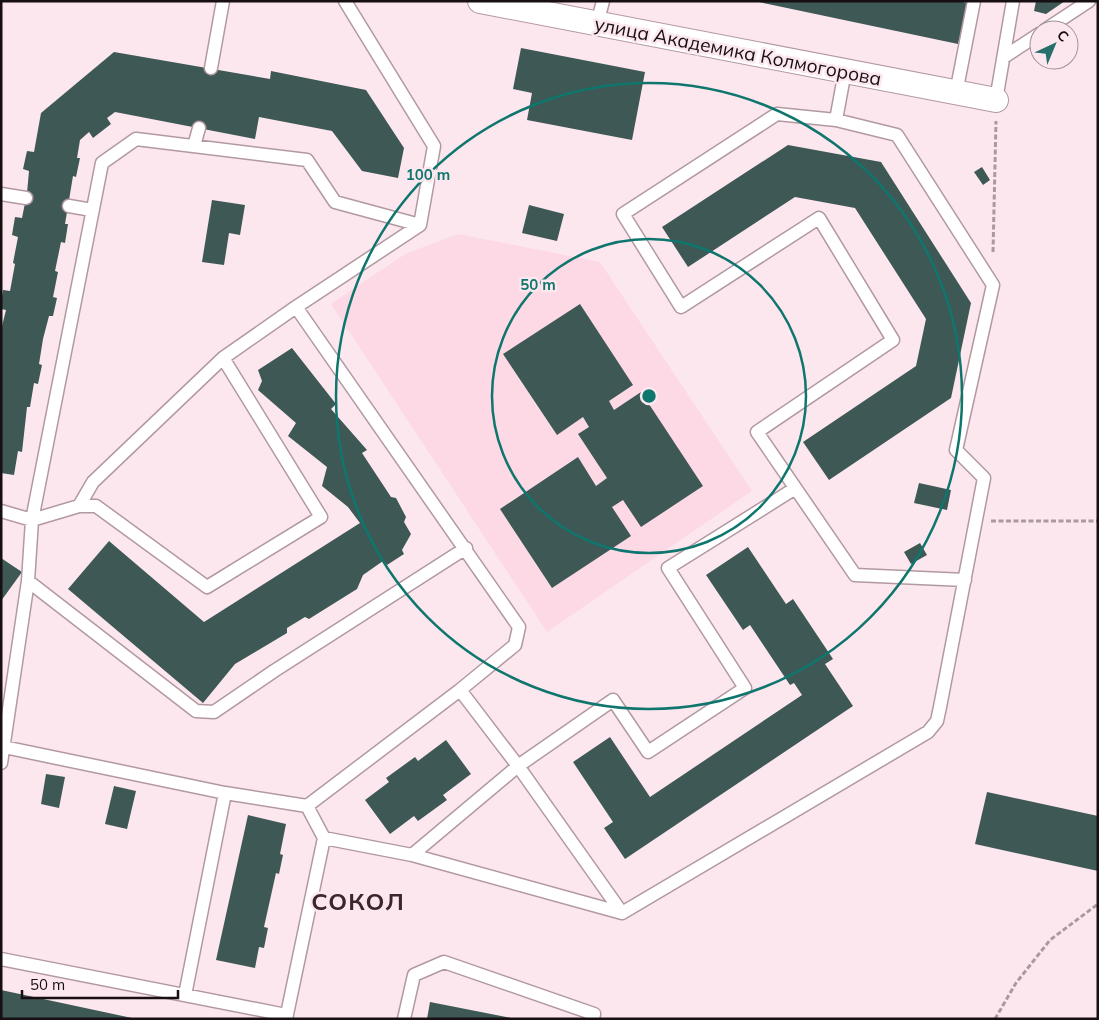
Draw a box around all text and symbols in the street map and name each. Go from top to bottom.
street label: улица Академика Колмогорова [593,11,883,91]
north arrow [1029,20,1079,70]
text: С [1053,26,1073,45]
text: 100 m [406,165,450,184]
text: 50 m [520,275,556,294]
centre of rings [640,387,658,405]
district label: СОКОЛ [311,886,405,916]
scale bar [22,968,179,1000]
text: 50 m [30,975,65,994]

